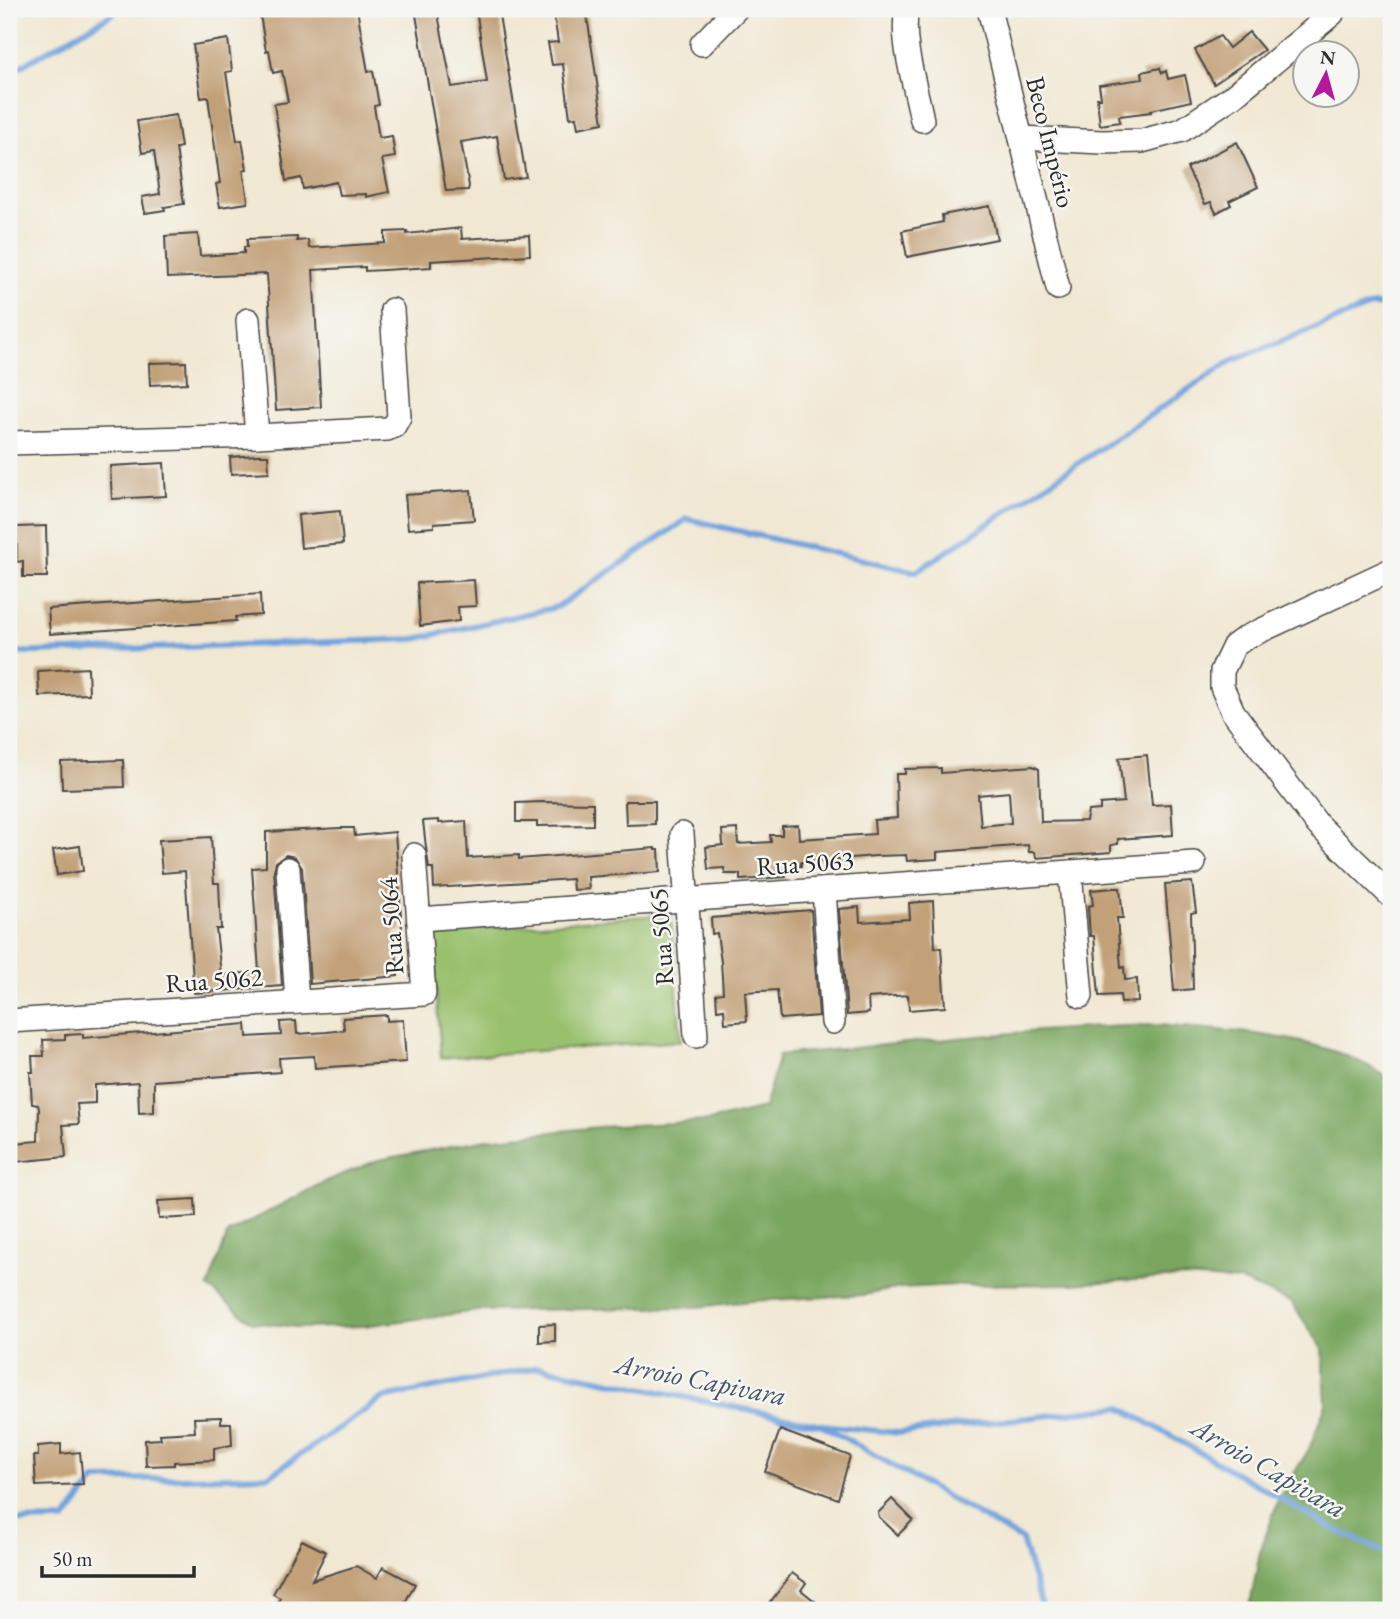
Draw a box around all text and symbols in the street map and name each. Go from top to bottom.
north arrow [1292,38,1362,108]
text: N [1319,44,1337,71]
street label: Beco Império [1018,73,1084,211]
street label: Rua 5063 [755,843,855,883]
street label: Rua 5064 [371,876,411,976]
street label: Rua 5065 [641,887,681,987]
street label: Rua 5062 [164,960,264,1000]
water label: Arroio Capivara [611,1344,789,1413]
water label: Arroio Capivara [1183,1407,1353,1526]
scale bar [42,1535,194,1579]
text: 50 m [52,1545,93,1572]

